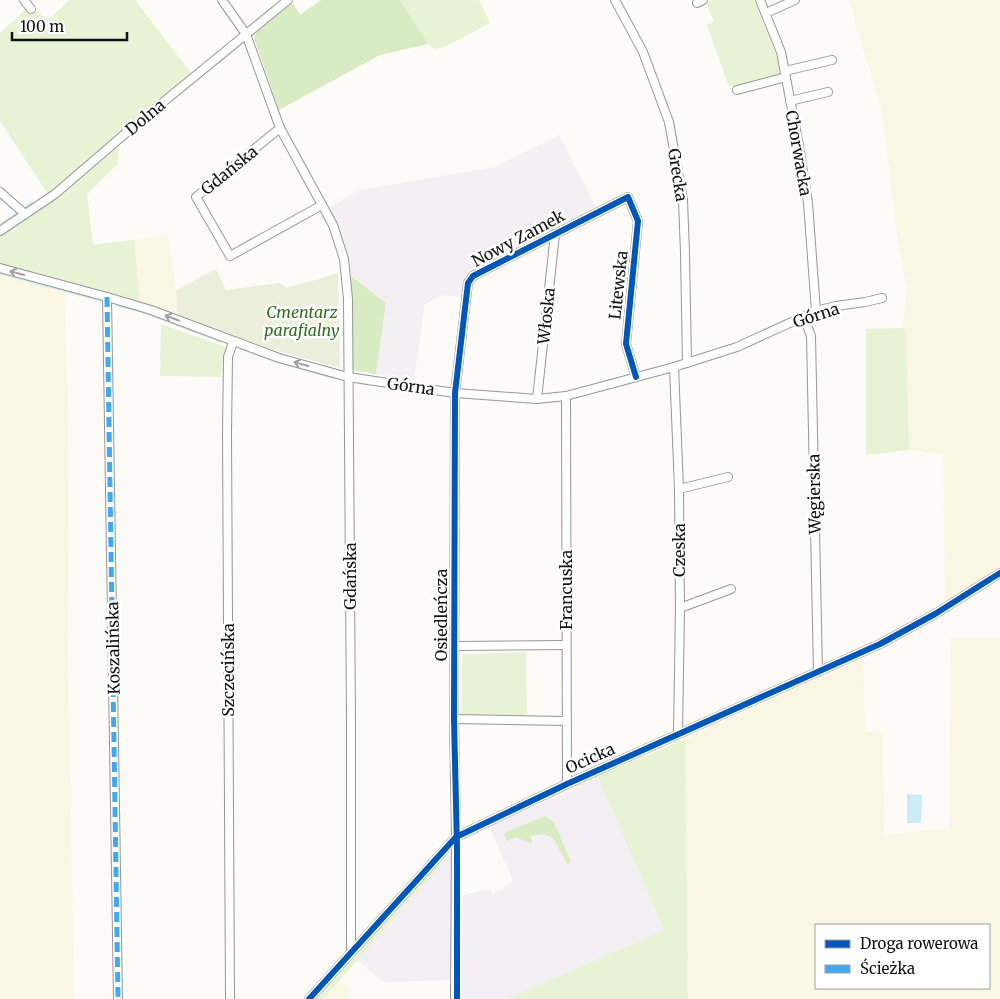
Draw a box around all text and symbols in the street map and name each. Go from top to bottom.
scale bar [12,10,128,42]
text: 100 m [20,17,64,36]
street label: Dolna [121,94,169,139]
street label: Chorwacka [782,109,816,198]
street label: Gdańska [197,141,262,199]
street label: Grecka [664,147,692,203]
street label: Nowy Zamek [468,205,569,271]
street label: Litewska [604,249,632,320]
one-way arrow [9,268,25,277]
street label: Włoska [533,286,559,346]
street label: Górna [790,298,842,332]
park label: Cmentarz parafialny [264,302,340,340]
one-way arrow [165,313,181,322]
one-way arrow [294,359,310,368]
street label: Górna [386,373,436,399]
street label: Węgierska [803,453,825,535]
street label: Czeska [669,523,689,577]
street label: Gdańska [340,542,360,610]
street label: Francuska [556,550,576,630]
street label: Osiedleńcza [431,568,451,661]
street label: Koszalińska [102,601,124,695]
street label: Szczecińska [218,623,238,717]
street label: Ocicka [562,738,618,778]
legend [815,924,990,989]
text: Droga rowerowa [860,934,978,953]
text: Ścieżka [860,958,915,978]

